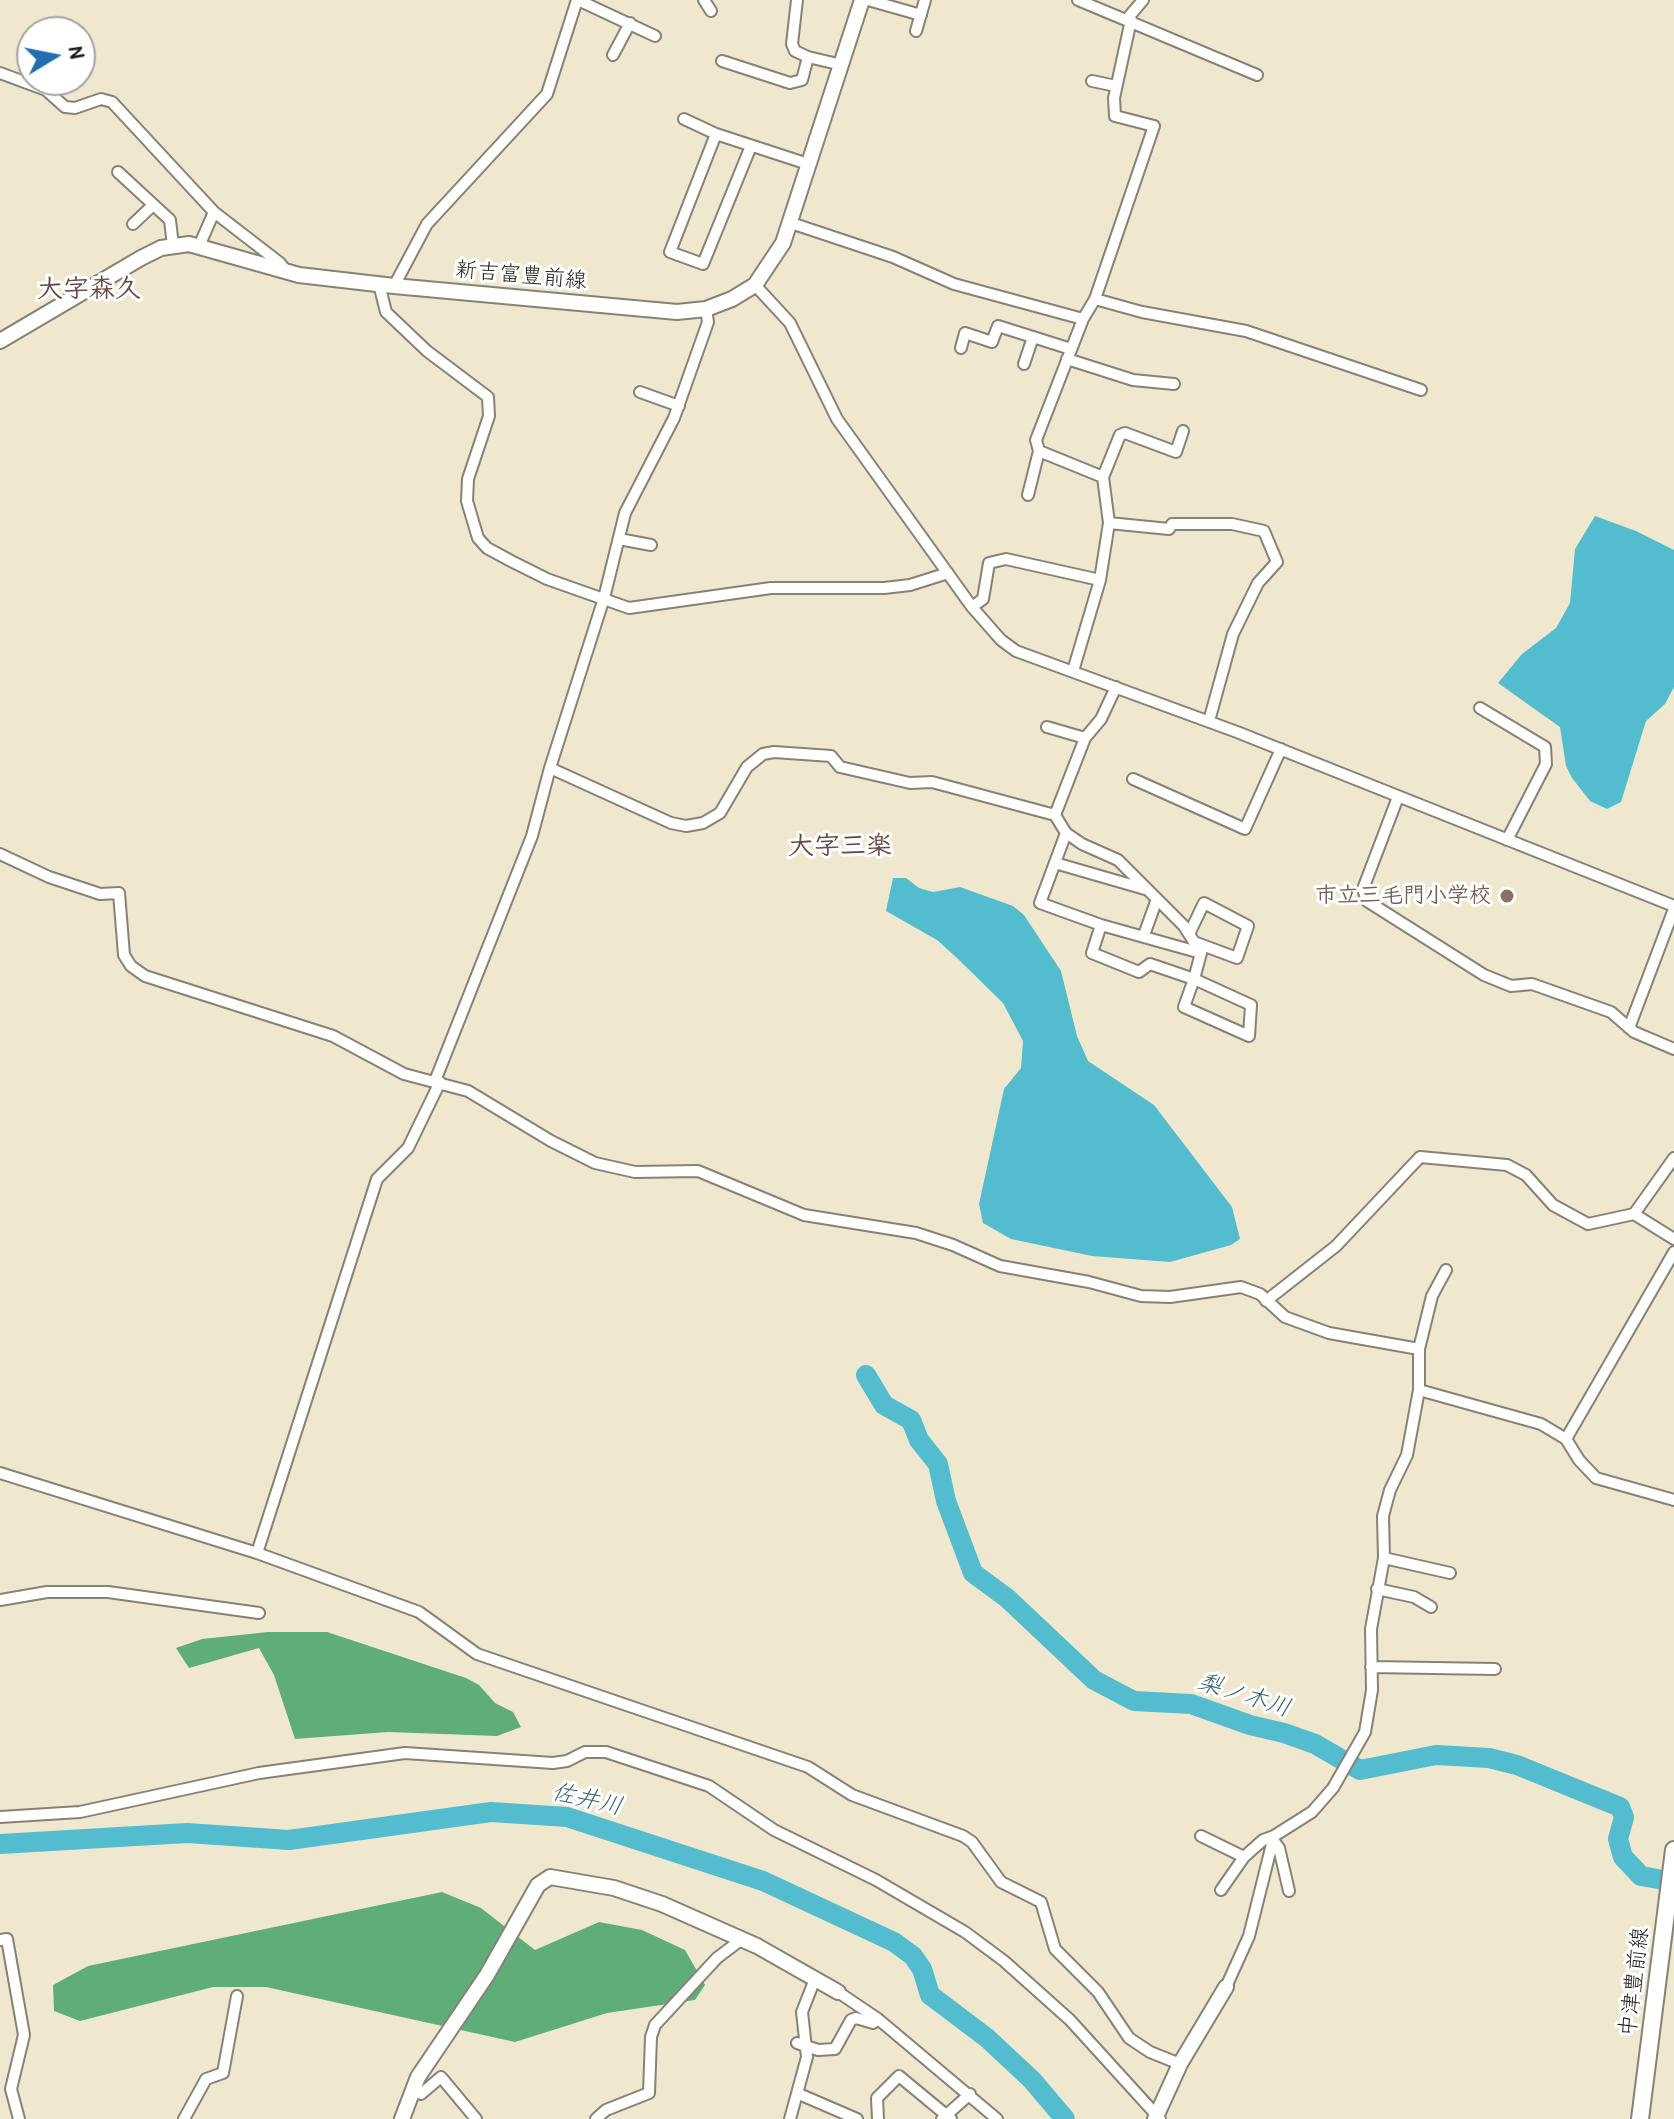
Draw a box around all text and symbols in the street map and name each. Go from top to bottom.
north arrow [16,16,96,96]
text: N [62,44,93,61]
street label: 新吉富豊前線 [454,257,588,295]
district label: 大字森久 [37,274,141,306]
district label: 大字三楽 [788,831,892,863]
place label: 市立三毛門小学校 [1315,883,1491,909]
marker: 市立三毛門小学校 [1498,887,1516,905]
water label: 梨ノ木川 [1194,1668,1294,1724]
water label: 佐井川 [549,1778,625,1822]
street label: 中津豊前線 [1615,1926,1655,2038]

